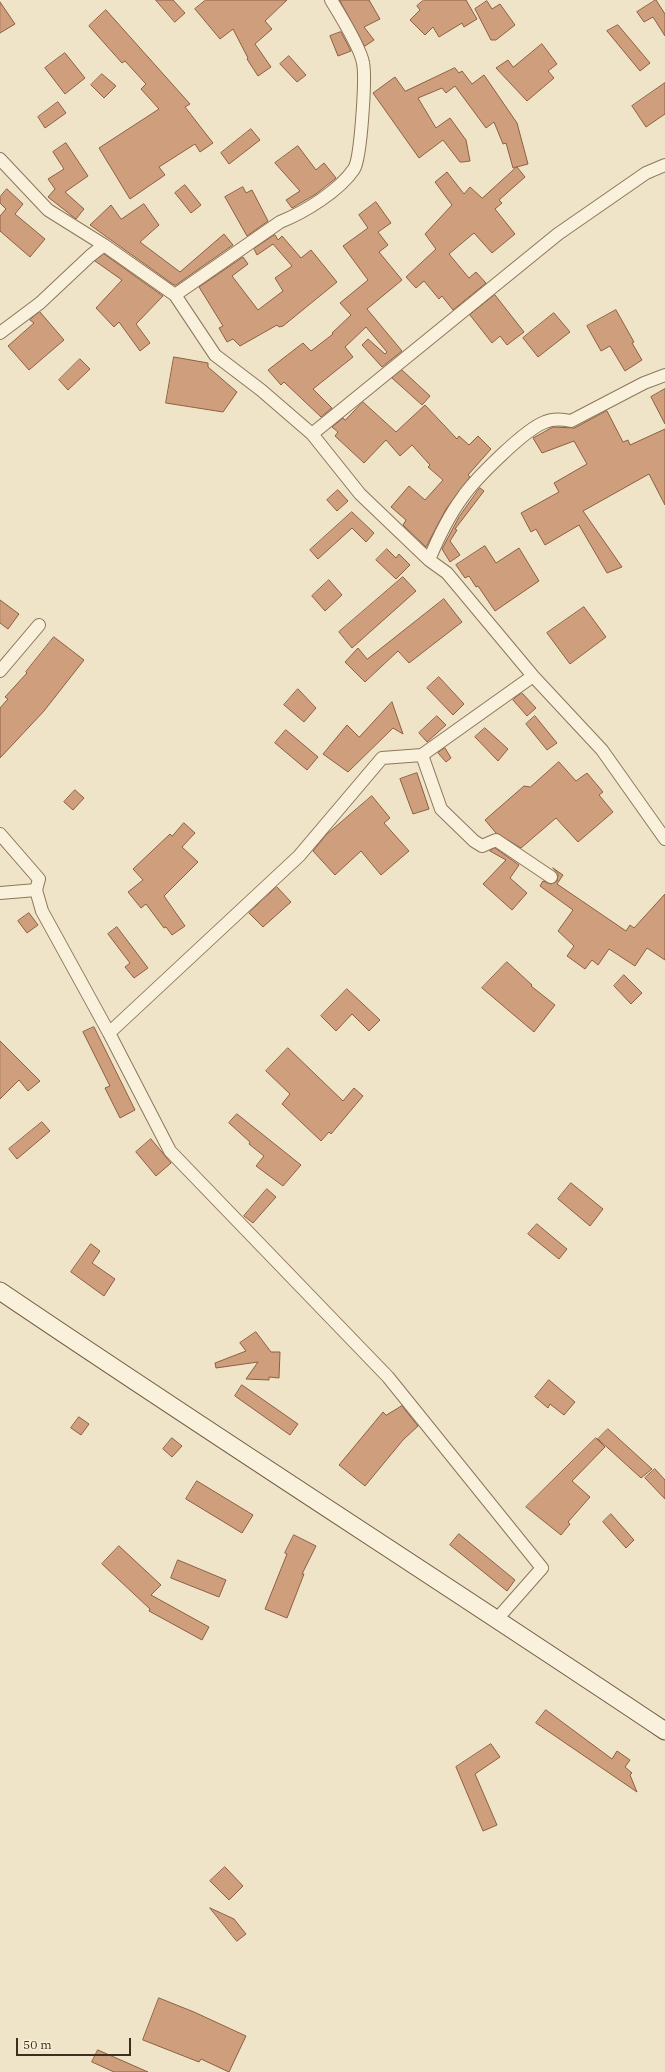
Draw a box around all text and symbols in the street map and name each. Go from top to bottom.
scale bar [18,2030,133,2056]
text: 50 m [23,2037,52,2052]

